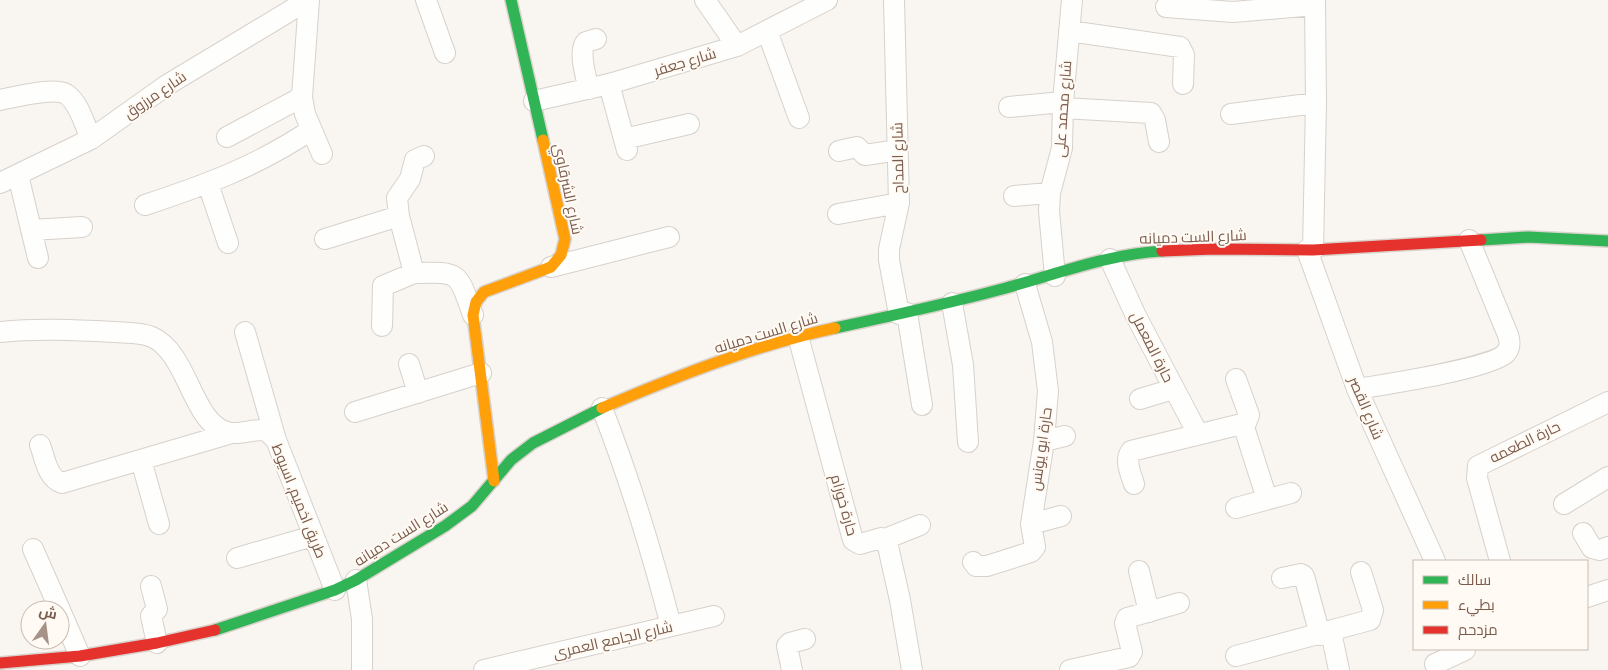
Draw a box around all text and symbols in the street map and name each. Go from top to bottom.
street label: شارع جعفر [650,41,719,82]
street label: شارع محمد على [1048,60,1077,158]
street label: شارع مرزوق [119,65,191,124]
street label: شارع المداح [885,122,910,194]
street label: شارع الشرقاوي [547,141,589,237]
street label: شارع الست دميانه [1139,223,1247,250]
street label: شارع الست دميانه [711,306,821,359]
street label: حارة المعمل [1125,307,1180,386]
street label: شارع القصر [1342,372,1390,443]
street label: حارة ابو يونس [1023,406,1058,492]
street label: حارة الطعمه [1485,414,1564,469]
street label: طريق اخميم, اسيوط [266,440,333,562]
street label: حارة خوزام [825,471,864,538]
street label: شارع الست دميانه [349,495,452,572]
legend [1413,560,1588,650]
text: سالك [1458,568,1491,591]
text: بطيء [1458,593,1495,617]
north arrow [20,600,70,650]
text: ش [37,600,60,624]
street label: شارع الجامع العمرى [551,615,675,664]
text: مزدحم [1458,618,1498,641]

